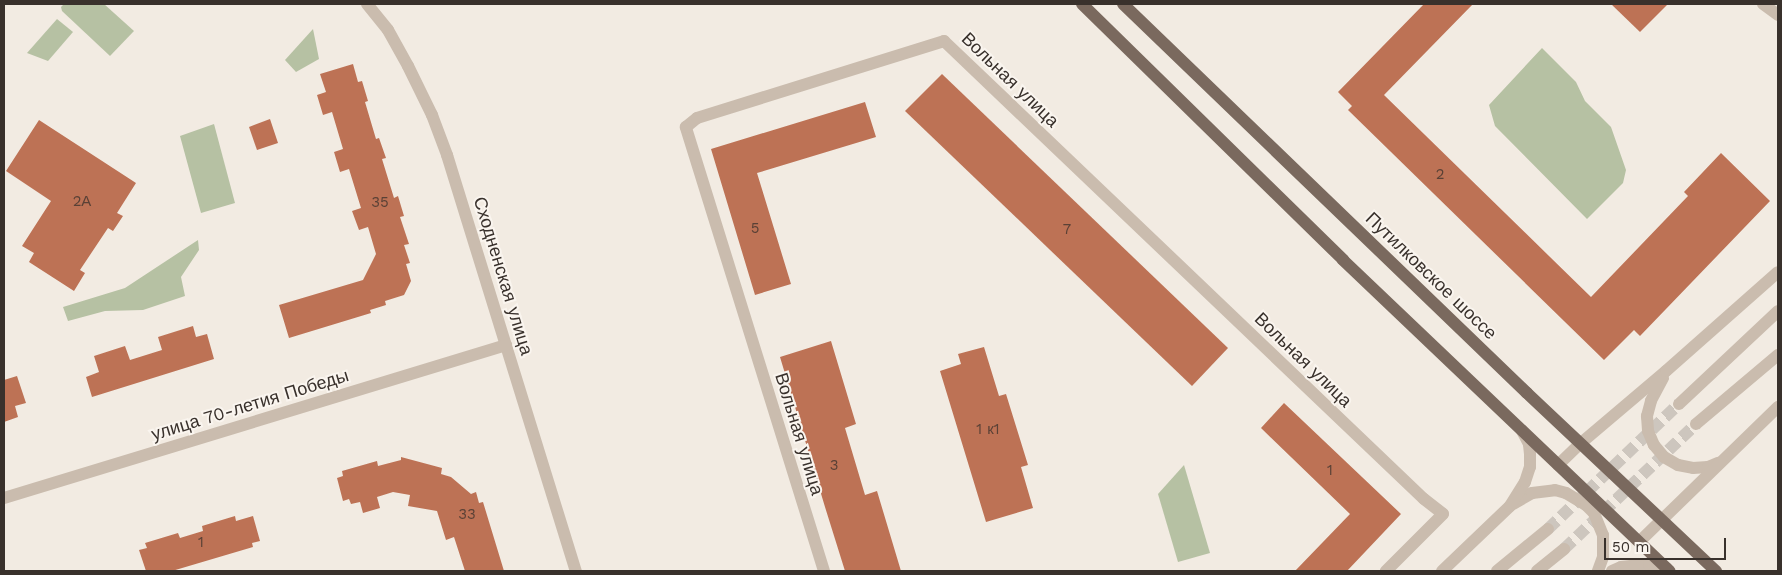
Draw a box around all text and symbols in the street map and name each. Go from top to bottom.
street label: Вольная улица [957,28,1063,132]
house number: 2 [1436,166,1444,184]
house number: 2А [73,193,91,211]
house number: 35 [371,194,389,212]
street label: Сходненская улица [469,194,537,358]
street label: Путилковское шоссе [1361,208,1501,344]
house number: 5 [751,220,759,238]
house number: 7 [1063,221,1071,239]
street label: Вольная улица [1250,308,1356,412]
street label: улица 70-летия Победы [148,365,352,445]
street label: Вольная улица [770,370,828,498]
house number: 1 к1 [976,421,1000,439]
house number: 3 [830,457,838,475]
house number: 1 [1327,462,1333,480]
house number: 33 [458,506,476,524]
scale bar [1607,528,1730,560]
house number: 1 [198,534,204,552]
text: 50 m [1612,538,1649,556]

